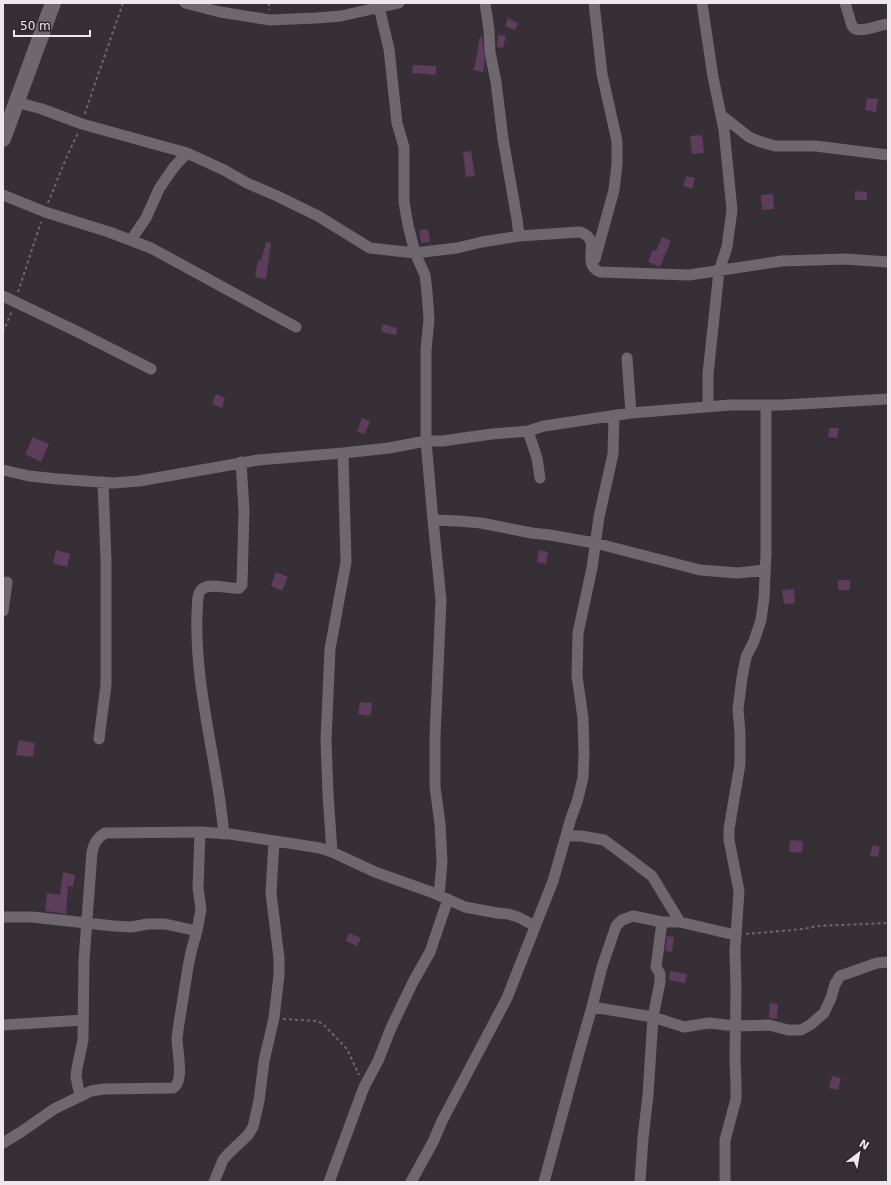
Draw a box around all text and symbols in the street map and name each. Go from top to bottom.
scale bar [14,12,90,38]
text: 50 m [20,19,51,33]
north arrow [839,1133,879,1173]
text: N [857,1137,871,1153]

